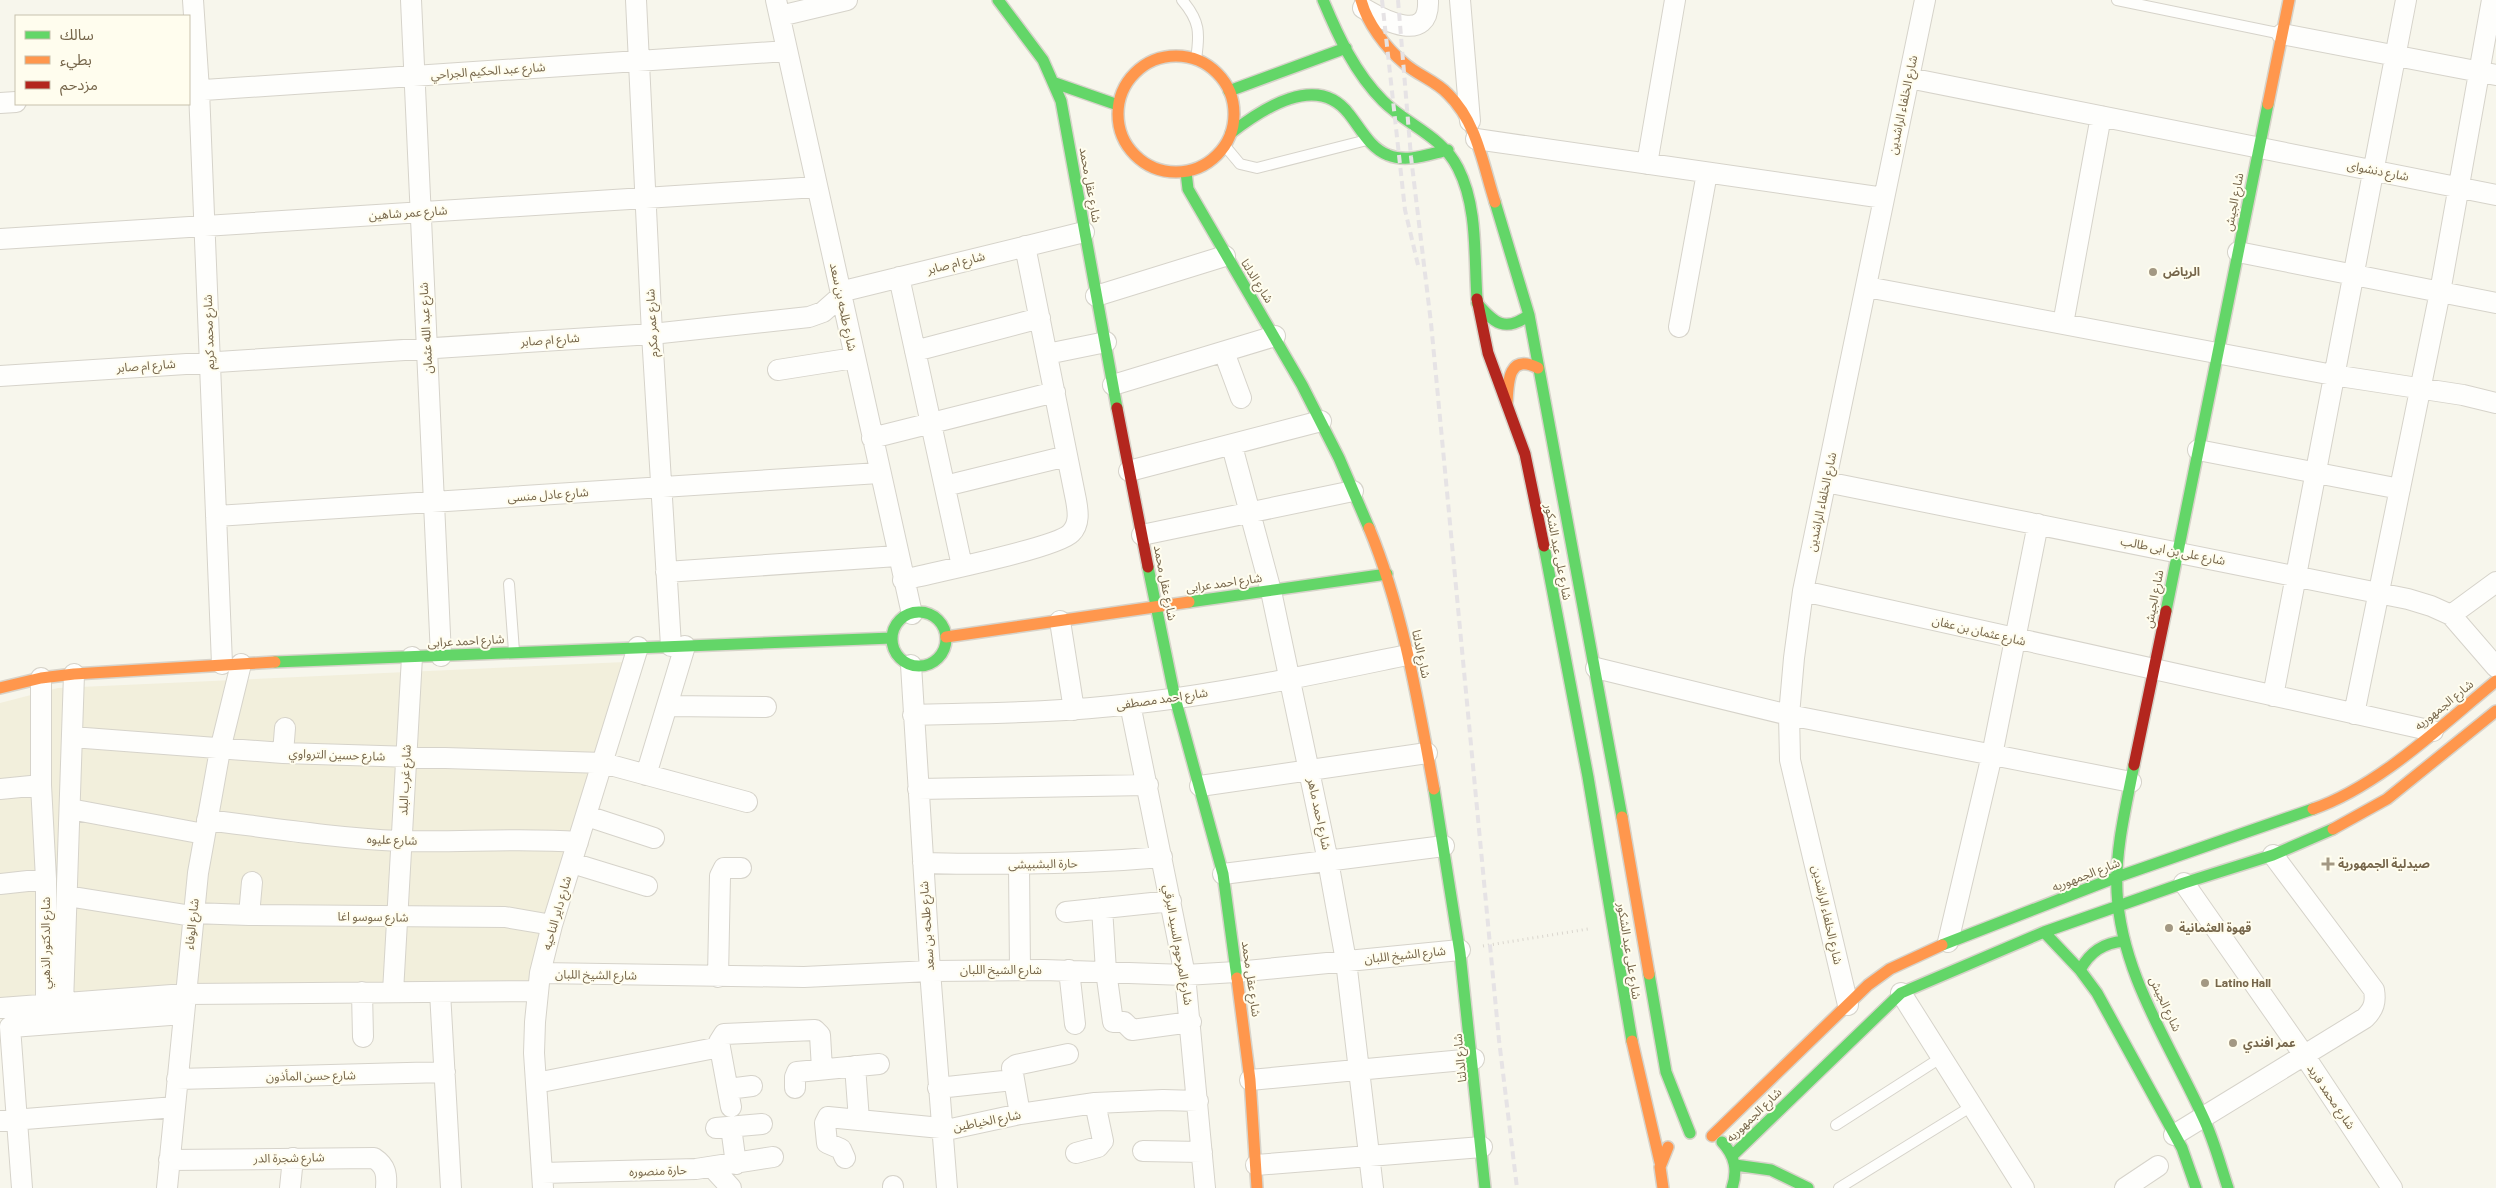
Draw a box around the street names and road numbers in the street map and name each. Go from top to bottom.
street label: شارع الخلفاء الراشدين [1885,54,1922,156]
street label: شارع عبد الحكيم الجراحي [430,59,546,85]
street label: شارع عقل محمد [1075,146,1104,224]
street label: شارع دنشواى [2346,157,2410,186]
street label: شارع الجيش [2221,171,2248,233]
street label: شارع عمر شاهين [368,202,448,225]
street label: شارع ام صابر [924,248,987,279]
street label: شارع الدلتا [1236,256,1277,307]
street label: شارع طلحه بن سعد [825,261,860,353]
street label: شارع عبد الله عثمان [416,282,437,374]
street label: شارع عمر مكرم [642,288,663,358]
street label: شارع محمد كريم [200,294,219,370]
street label: شارع ام صابر [519,330,580,351]
street label: شارع ام صابر [115,356,176,377]
street label: شارع الخلفاء الراشدين [1804,451,1841,553]
street label: شارع عادل منسى [507,484,589,507]
street label: شارع على عبد الشكور [1540,501,1575,602]
street label: شارع على بن ابى طالب [2119,533,2227,570]
street label: شارع عقل محمد [1149,544,1180,622]
street label: شارع الجيش [2141,568,2168,630]
street label: شارع احمد عرابى [1185,570,1263,597]
street label: شارع عثمان بن عفان [1930,612,2027,651]
street label: شارع الدلتا [1407,628,1434,680]
street label: شارع احمد عرابى [427,631,505,652]
street label: شارع الجمهوريه [2411,676,2477,735]
street label: شارع احمد مصطفى [1115,685,1209,714]
street label: شارع غرب البلد [395,744,416,816]
street label: شارع حسين الترواوي [288,745,386,766]
street label: شارع احمد ماهر [1302,776,1334,852]
street label: شارع عليوه [366,831,417,850]
street label: حارة البشبيشى [1008,855,1078,872]
street label: شارع الجمهوريه [2050,855,2123,896]
street label: شارع الخلفاء الراشدين [1807,864,1846,966]
street label: شارع داير الناحيه [539,874,576,952]
street label: شارع طلحه بن سعد [916,881,939,971]
street label: شارع المرحوم السيد البرقي [1158,884,1196,1007]
street label: شارع الدكتور الذهبي [38,897,56,989]
street label: شارع الوفاء [181,898,204,950]
street label: شارع على عبد الشكور [1612,900,1645,1001]
street label: شارع سوسو اغا [337,908,408,927]
street label: شارع عقل محمد [1237,940,1264,1018]
street label: شارع الشيخ اللبان [1363,943,1447,968]
street label: شارع الشيخ اللبان [960,962,1042,979]
street label: شارع الشيخ اللبان [555,966,637,985]
street label: شارع الجيش [2144,974,2185,1035]
street label: شارع الدلتا [1449,1033,1472,1083]
street label: شارع محمد فريد [2303,1061,2359,1133]
street label: شارع حسن المأذون [266,1067,356,1086]
street label: شارع الجمهوريه [1723,1084,1786,1146]
street label: شارع الخياطين [952,1107,1022,1136]
street label: شارع شجرة الدر [252,1149,325,1168]
street label: حارة منصوره [629,1162,687,1179]

